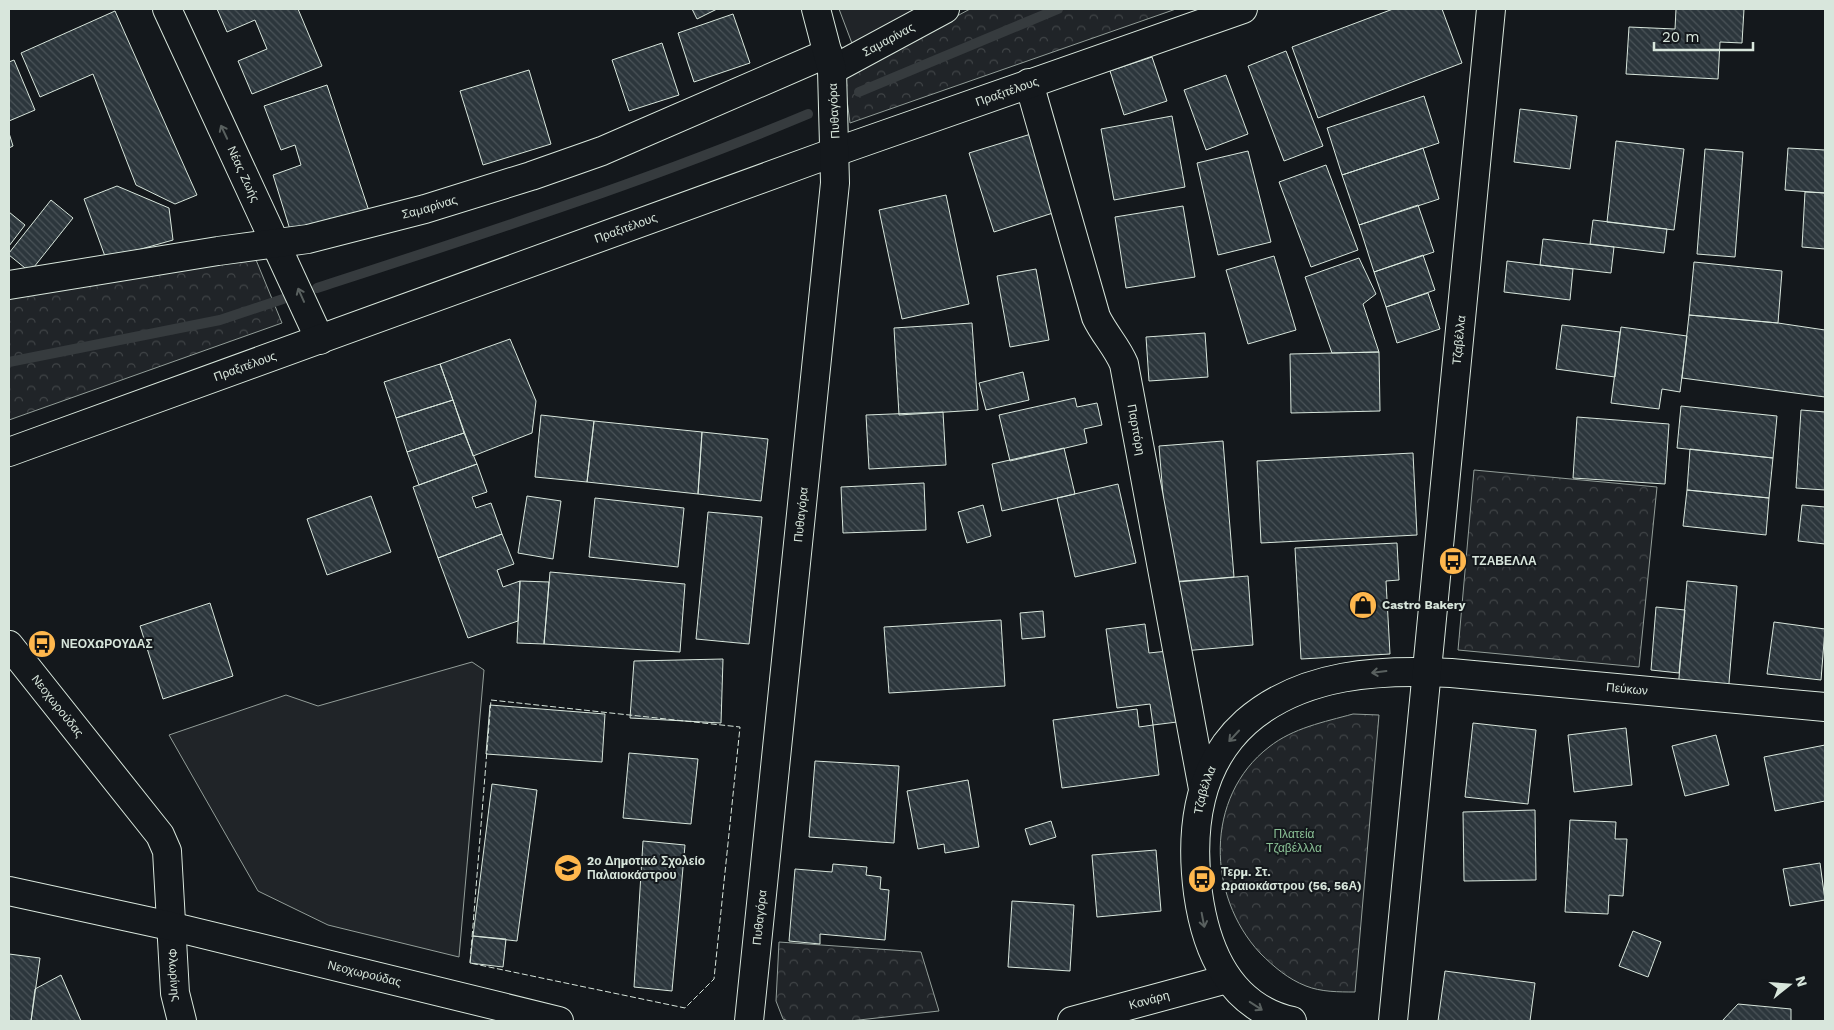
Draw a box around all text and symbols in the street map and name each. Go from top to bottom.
street label: Σαμαρίνας [860,20,917,59]
scale bar [1654,20,1753,52]
text: 20 m [1662,28,1700,46]
street label: Πραξιτέλους [974,74,1040,109]
street label: Πυθαγόρα [826,83,842,139]
one-way arrow [219,125,229,140]
street label: Νέας Ζωής [224,144,262,205]
street label: Σαμαρίνας [400,192,459,222]
street label: Πραξιτέλους [592,210,659,246]
one-way arrow [295,288,305,303]
street label: Τζαβέλλα [1450,315,1468,366]
street label: Πραξιτέλους [212,348,278,384]
street label: Παρπόρη [1125,403,1148,456]
street label: Πυθαγόρα [791,486,811,543]
bus stop icon: ΤΖΑΒΕΛΛΑ [1438,546,1468,576]
place label: ΤΖΑΒΕΛΛΑ [1472,554,1537,568]
shop icon: Castro Bakery [1348,590,1378,620]
place label: Castro Bakery [1382,598,1466,612]
bus stop icon: ΝΕΟΧΩΡΟΥΔΑΣ [27,629,57,659]
place label: ΝΕΟΧΩΡΟΥΔΑΣ [61,637,153,651]
one-way arrow [1371,667,1387,677]
street label: Νεοχωρούδας [29,672,87,740]
street label: Πεύκων [1606,680,1648,698]
one-way arrow [1228,729,1239,742]
street label: Τζαβέλλα [1191,764,1219,815]
park label: Πλατεία Τζαβέλλλα [1266,827,1322,855]
school or university icon: 2ο Δημοτικό Σχολείο Παλαιοκάστρου [553,853,583,883]
place label: 2ο Δημοτικό Σχολείο Παλαιοκάστρου [587,854,705,882]
bus stop icon: Τερμ. Στ. Ωραιοκάστρου (56, 56Α) [1187,864,1217,894]
place label: Τερμ. Στ. Ωραιοκάστρου (56, 56Α) [1221,865,1362,893]
street label: Πυθαγόρα [750,889,769,946]
one-way arrow [1199,911,1208,927]
street label: Φλωρίνης [165,948,184,1003]
street label: Νεοχωρούδας [326,958,403,989]
north arrow [1764,960,1814,1010]
text: N [1792,974,1811,988]
street label: Κανάρη [1127,988,1171,1012]
one-way arrow [1248,1001,1262,1011]

